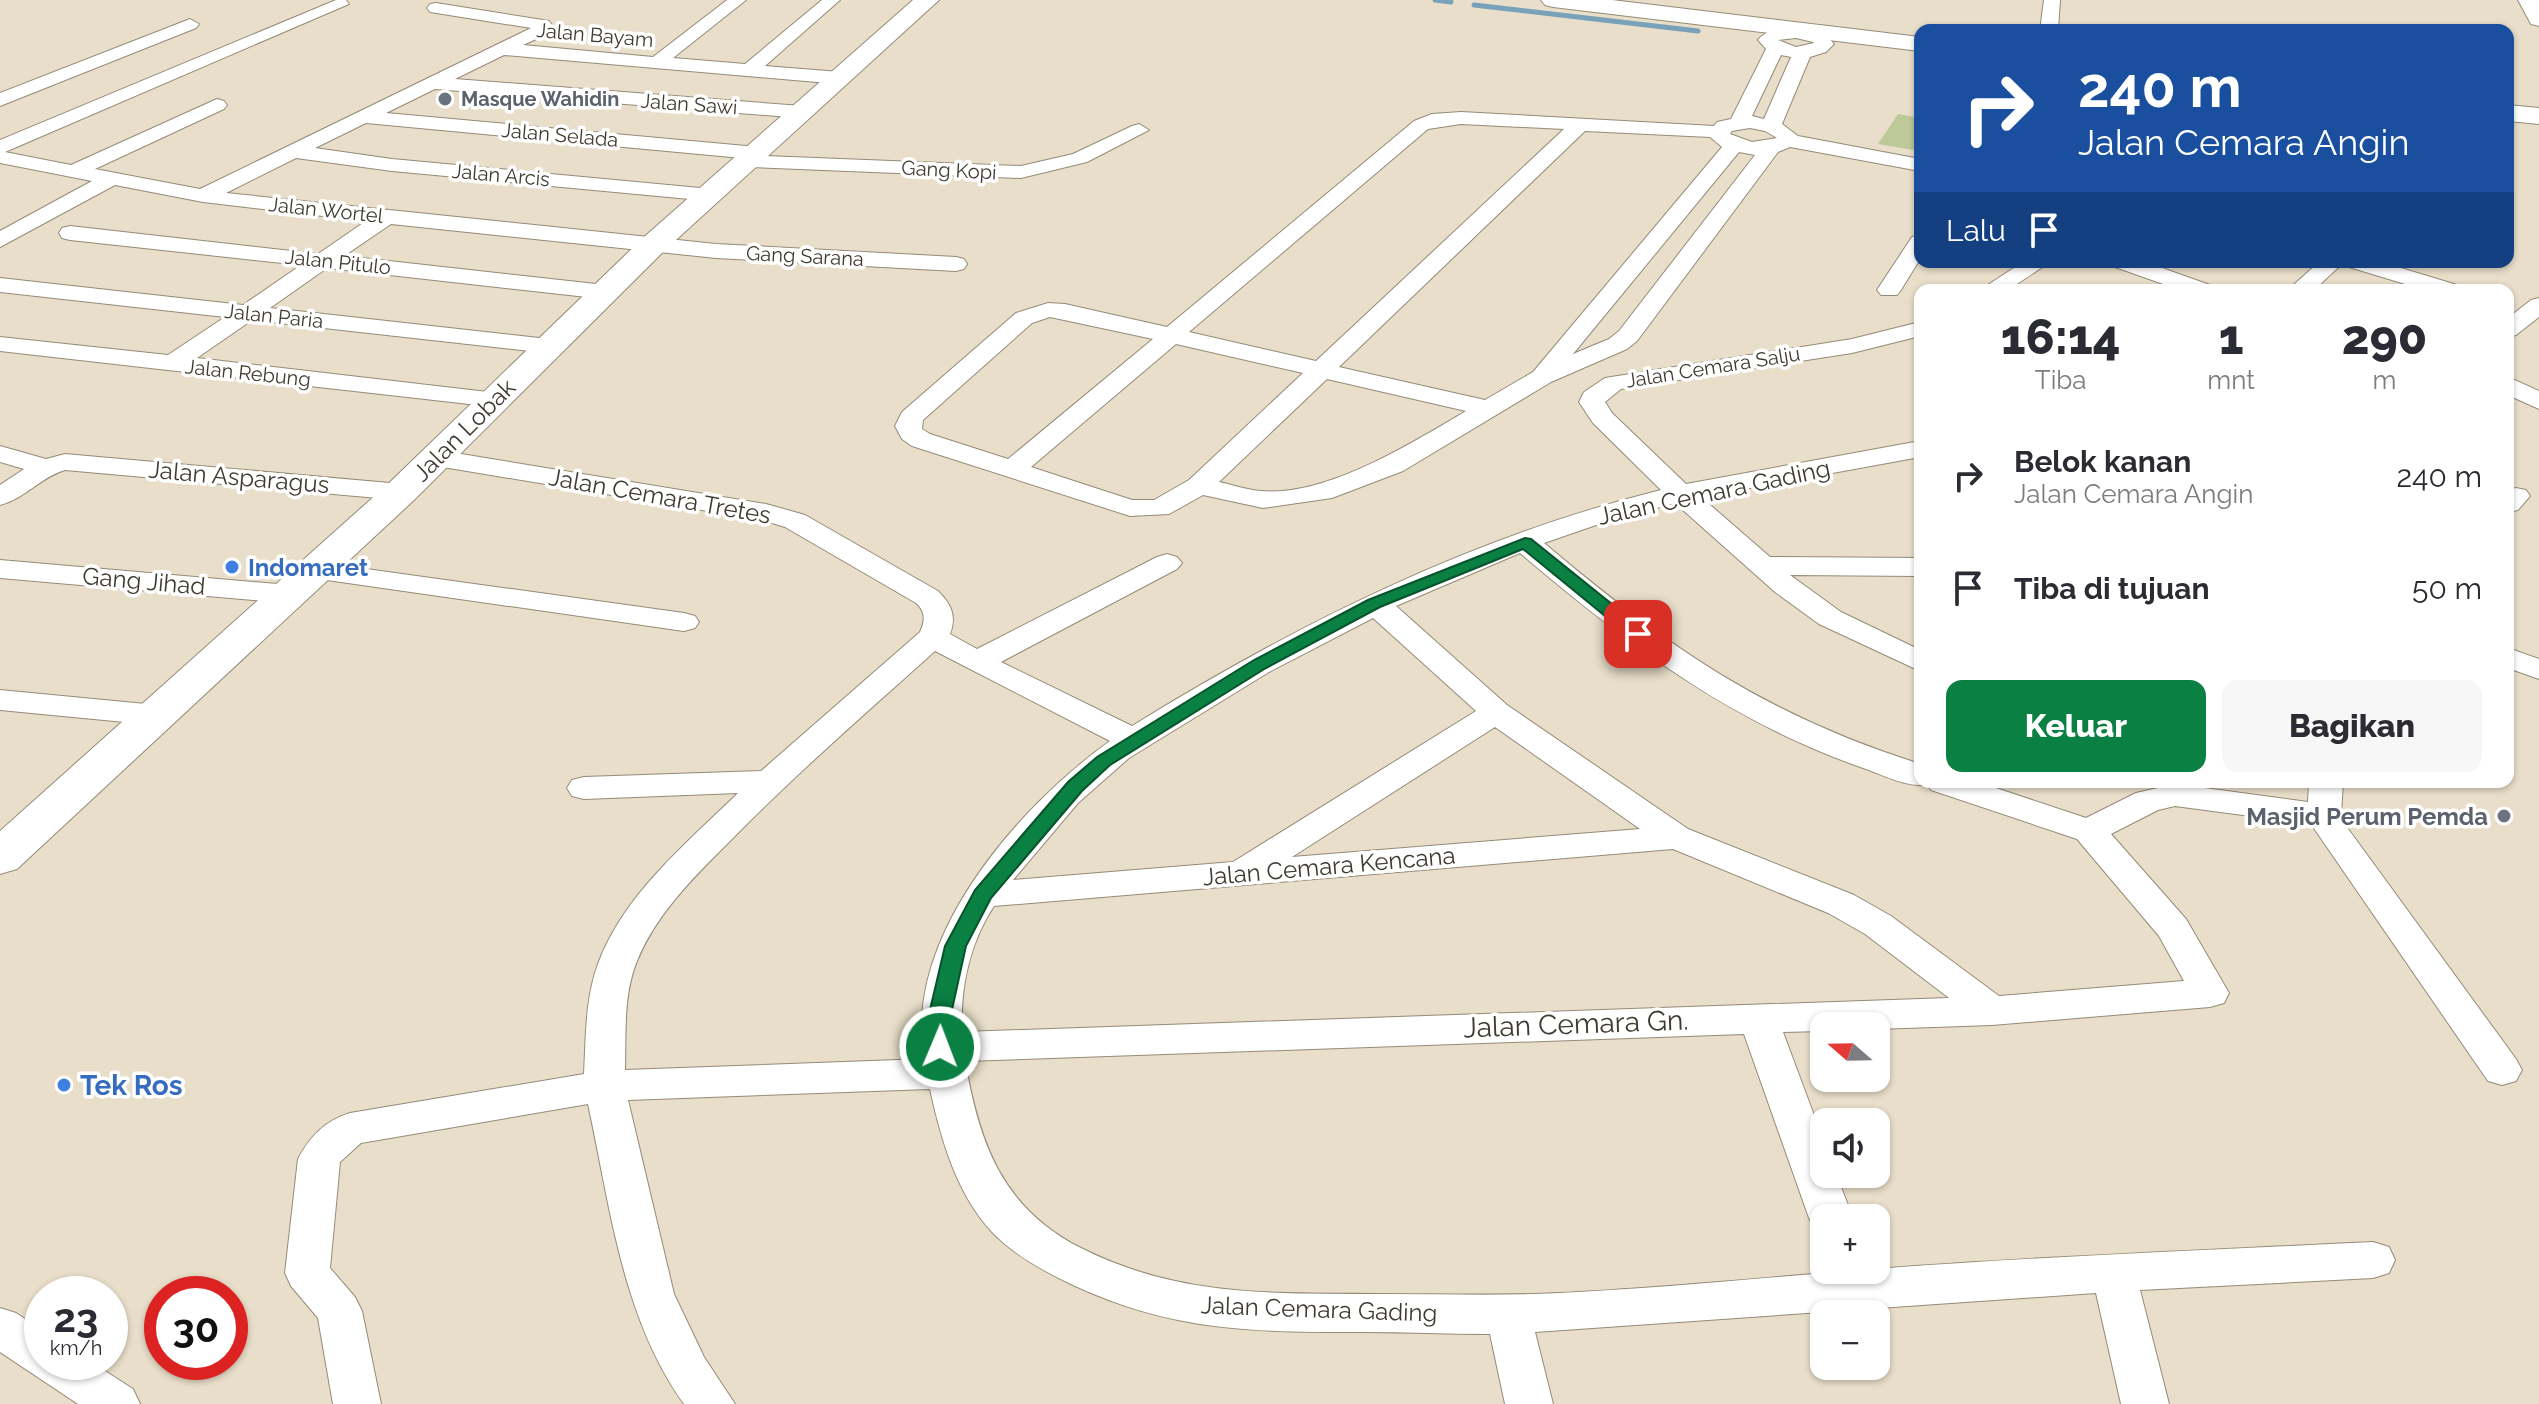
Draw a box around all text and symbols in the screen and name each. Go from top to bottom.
street label: Jalan Bayam [536,18,654,52]
text: 240 m [2078,54,2242,120]
icon: right [1946,56,2050,160]
place label: Masque Wahidin [461,87,619,111]
street label: Jalan Sawi [640,89,738,119]
marker: Masque Wahidin [436,90,454,108]
street label: Jalan Selada [501,118,619,152]
text: Jalan Cemara Angin [2078,121,2409,163]
street label: Gang Kopi [901,156,997,184]
street label: Jalan Arcis [451,159,551,191]
street label: Jalan Wortel [268,192,385,228]
icon: arrive [2022,208,2066,252]
text: Lalu [1946,213,2006,248]
street label: Gang Sarana [746,241,864,271]
street label: Jalan Pitulo [284,245,392,279]
street label: Jalan Paria [224,299,324,333]
text: 16:14 [2001,309,2121,365]
text: 1 [2219,309,2244,365]
text: 290 [2342,309,2427,365]
street label: Jalan Cemara Salju [1624,341,1802,393]
street label: Jalan Rebung [184,354,312,392]
text: Tiba [2035,365,2087,395]
text: mnt [2207,365,2255,395]
text: m [2373,365,2396,395]
street label: Jalan Lobak [407,373,521,487]
text: Belok kanan [2014,444,2191,479]
street label: Jalan Cemara Gading [1595,453,1833,531]
icon: right [1946,454,1990,498]
street label: Jalan Asparagus [148,455,330,499]
text: 240 m [2396,459,2482,494]
street label: Jalan Cemara Tretes [547,462,773,530]
text: Jalan Cemara Angin [2014,479,2253,509]
place label: Indomaret [248,553,368,582]
marker: Indomaret [223,558,241,576]
street label: Gang Jihad [81,561,207,601]
icon: arrive [1946,566,1990,610]
text: Tiba di tujuan [2014,571,2210,606]
text: 50 m [2412,571,2482,606]
pin [1604,600,1672,668]
icon: arrive [1616,612,1660,656]
button: Keluar [1946,680,2206,772]
button: Bagikan [2222,680,2482,772]
place label: Masjid Perum Pemda [2246,802,2488,831]
marker: Masjid Perum Pemda [2495,807,2513,825]
street label: Jalan Cemara Kencana [1201,841,1457,891]
street label: Jalan Cemara Gn. [1463,1004,1689,1044]
position arrow [898,1005,982,1089]
north arrow [1810,1012,1890,1092]
map controls [1810,1012,1890,1380]
place label: Tek Ros [80,1069,183,1102]
marker: Tek Ros [55,1076,73,1094]
button: sound [1810,1108,1890,1188]
button: + [1810,1204,1890,1284]
speed limit sign: 30 [144,1276,248,1380]
street label: Jalan Cemara Gading [1200,1290,1438,1328]
text: 23 [54,1294,98,1341]
button: − [1810,1300,1890,1380]
text: km/h [50,1336,102,1360]

